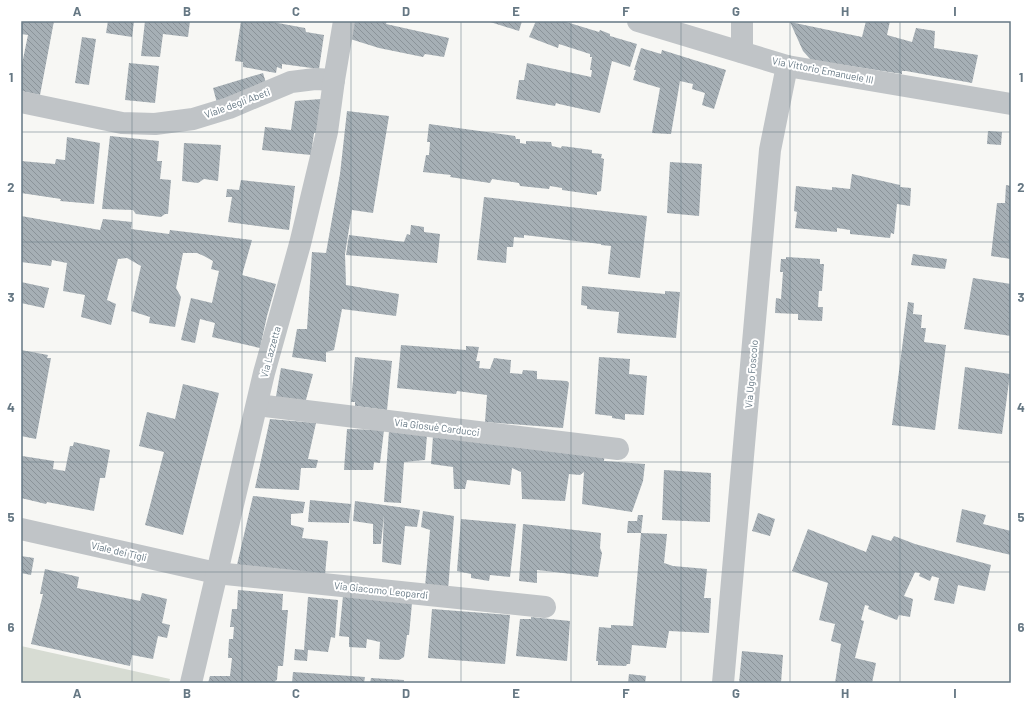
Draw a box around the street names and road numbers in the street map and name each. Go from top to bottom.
street label: Via Vittorio Emanuele III [771,54,875,86]
street label: Viale degli Abeti [202,86,272,120]
street label: Via Lazzetta [257,325,283,379]
street label: Via Ugo Foscolo [742,339,760,409]
street label: Via Giosuè Carducci [394,416,480,438]
street label: Viale dei Tigli [90,539,148,563]
street label: Via Giacomo Leopardi [333,579,429,601]

